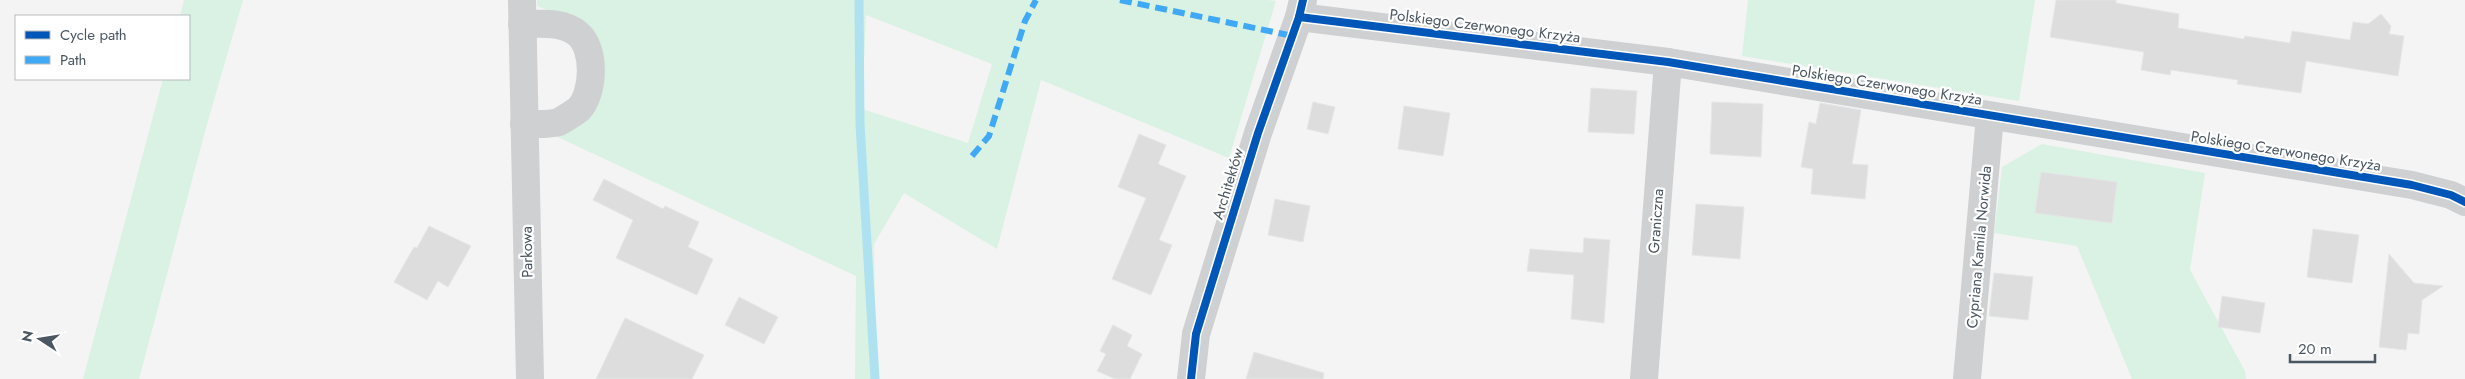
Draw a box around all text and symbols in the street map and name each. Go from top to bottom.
street label: Polskiego Czerwonego Krzyża [1388,3,1582,49]
legend [15,15,190,80]
text: Cycle path [60,24,127,46]
text: Path [60,49,86,71]
street label: Polskiego Czerwonego Krzyża [1790,59,1984,111]
street label: Polskiego Czerwonego Krzyża [2189,125,2383,177]
street label: Architektów [1207,145,1249,222]
street label: Cypriana Kamila Norwida [1961,165,1997,329]
street label: Graniczna [1643,188,1669,254]
street label: Parkowa [516,226,538,278]
north arrow [15,314,65,364]
text: N [16,329,38,344]
scale bar [2290,332,2375,364]
text: 20 m [2298,338,2332,360]

